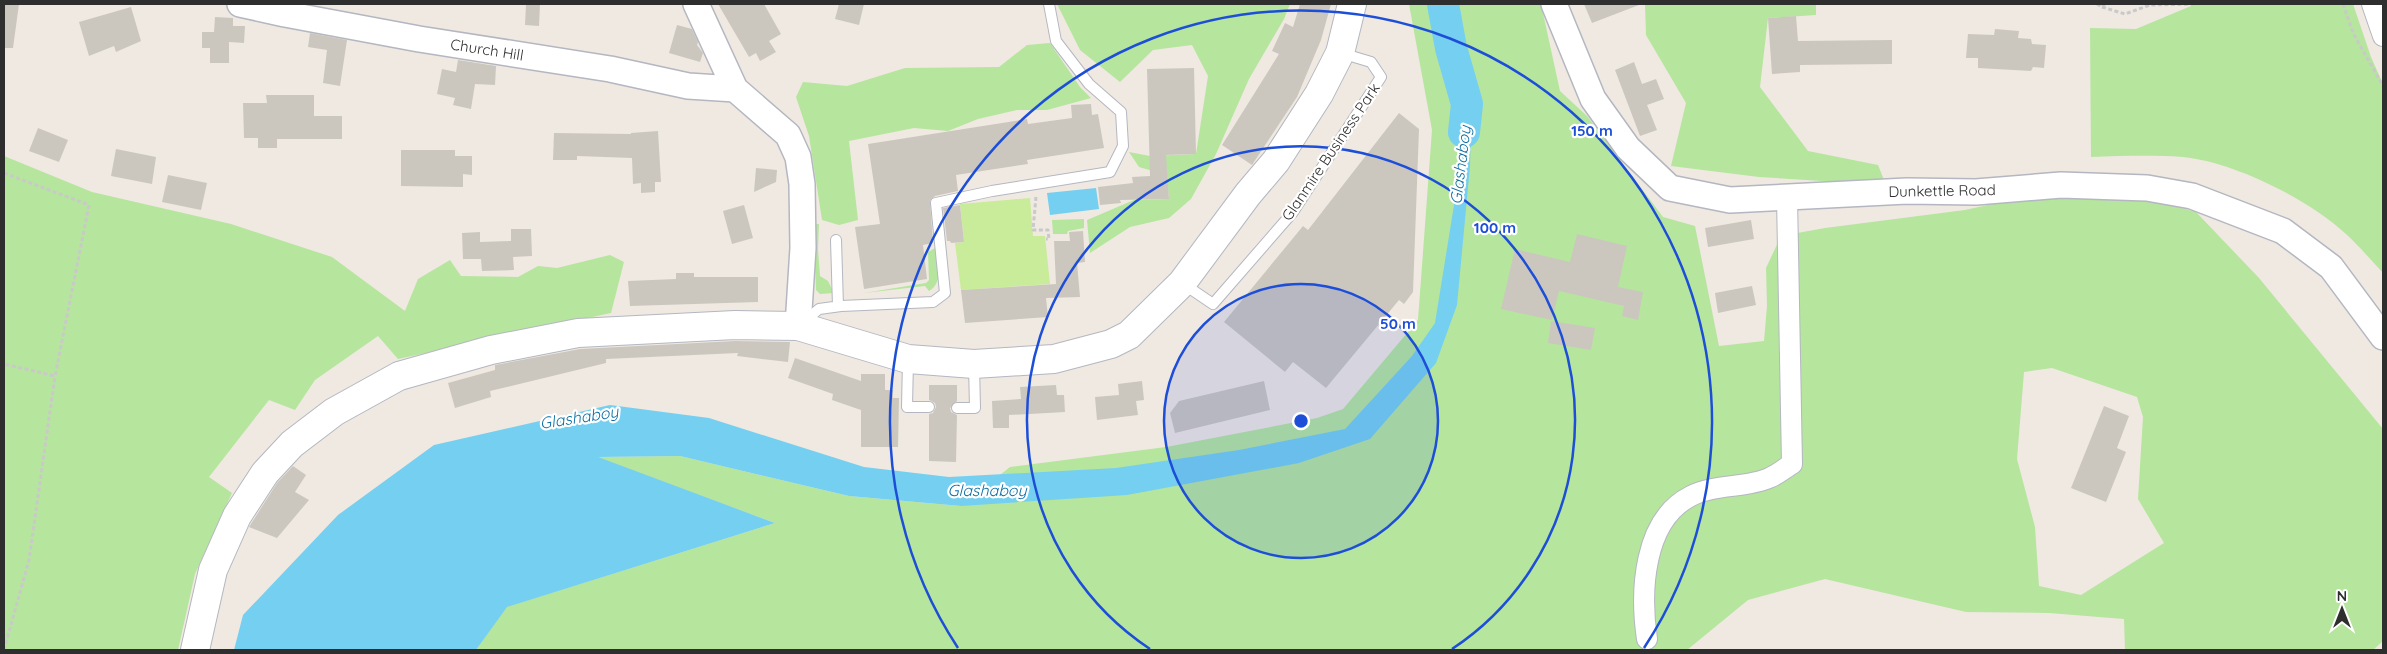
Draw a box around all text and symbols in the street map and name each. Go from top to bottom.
street label: Church Hill [449,34,525,65]
street label: Glanmire Business Park [1277,79,1384,224]
text: 150 m [1571,121,1613,140]
water label: Glashaboy [1445,124,1475,206]
street label: Dunkettle Road [1888,180,1996,201]
text: 100 m [1474,218,1516,237]
text: 50 m [1380,314,1416,333]
water label: Glashaboy [538,401,621,433]
centre of rings [1292,412,1310,430]
water label: Glashaboy [947,480,1028,500]
north arrow [2317,584,2367,634]
text: N [2337,587,2347,605]

